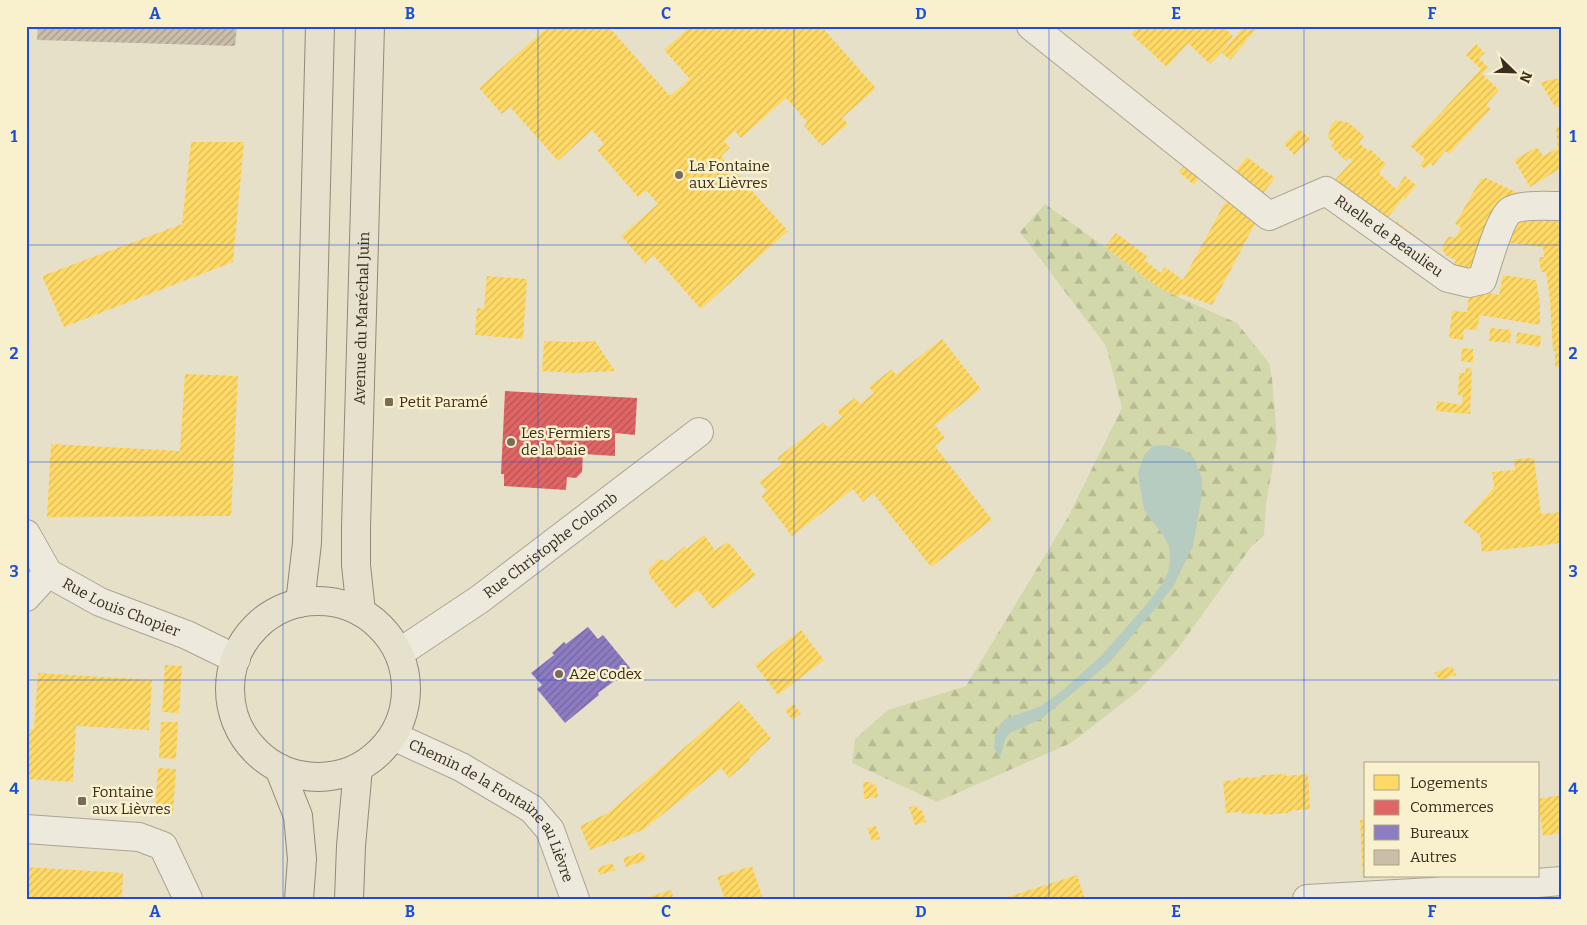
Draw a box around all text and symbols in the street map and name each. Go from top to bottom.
text: A [149,4,161,23]
text: B [405,4,415,23]
text: C [661,4,671,23]
text: D [915,4,927,23]
text: E [1171,4,1181,23]
text: F [1428,4,1437,23]
north arrow [1490,48,1540,98]
text: N [1515,69,1535,85]
text: 1 [11,127,18,146]
text: 1 [1570,127,1577,146]
place label: La Fontaine aux Lièvres [689,157,770,192]
marker: La Fontaine aux Lièvres [673,169,685,181]
street label: Ruelle de Beaulieu [1331,191,1447,281]
street label: Avenue du Maréchal Juin [350,231,373,405]
text: 2 [9,344,19,363]
text: 2 [1568,344,1578,363]
place label: Petit Paramé [399,393,488,411]
marker: Petit Paramé [383,396,395,408]
place label: Les Fermiers de la baie [521,424,610,459]
marker: Les Fermiers de la baie [505,436,517,448]
street label: Rue Christophe Colomb [480,488,621,602]
text: 3 [9,562,19,581]
text: 3 [1568,562,1578,581]
street label: Rue Louis Chopier [59,574,183,641]
place label: A2e Codex [569,665,642,683]
marker: A2e Codex [553,668,565,680]
street label: Chemin de la Fontaine au Lièvre [406,735,577,885]
legend [1364,762,1540,878]
text: Logements [1410,774,1488,792]
text: 4 [9,779,19,798]
text: 4 [1568,779,1578,798]
place label: Fontaine aux Lièvres [92,783,171,818]
marker: Fontaine aux Lièvres [76,795,88,807]
text: Commerces [1410,798,1494,816]
text: Bureaux [1410,824,1470,842]
text: Autres [1410,848,1457,866]
text: A [149,902,161,921]
text: B [405,902,415,921]
text: C [661,902,671,921]
text: D [915,902,927,921]
text: E [1171,902,1181,921]
text: F [1428,902,1437,921]

